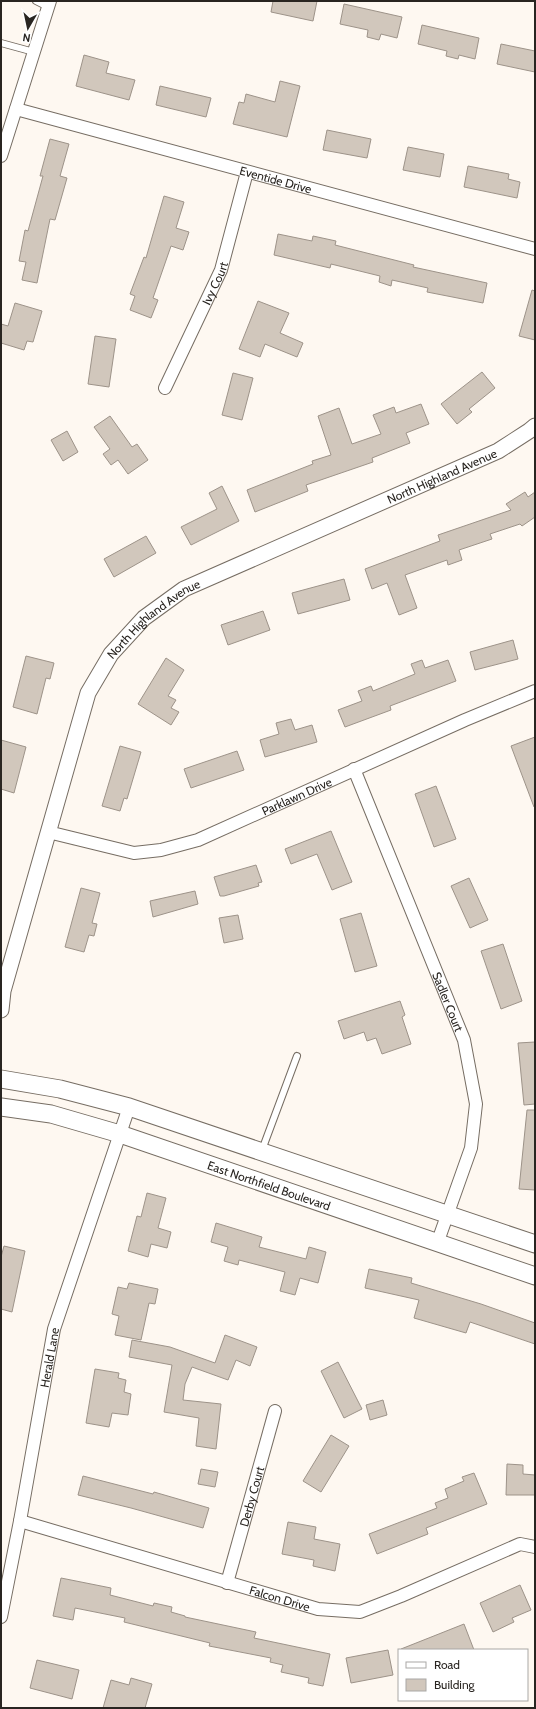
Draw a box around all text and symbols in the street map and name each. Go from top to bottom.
north arrow [8,8,48,48]
text: N [21,30,31,45]
street label: Eventide Drive [238,162,313,196]
street label: Ivy Court [198,260,230,307]
street label: North Highland Avenue [385,445,499,506]
street label: North Highland Avenue [103,575,202,662]
street label: Parklawn Drive [259,773,334,818]
street label: Sadler Court [430,970,467,1034]
street label: East Northfield Boulevard [206,1157,333,1213]
street label: Herald Lane [36,1326,62,1389]
street label: Derby Court [236,1464,267,1528]
street label: Falcon Drive [248,1582,312,1614]
legend [398,1649,528,1701]
text: Road [434,1657,460,1672]
text: Building [434,1677,476,1692]

